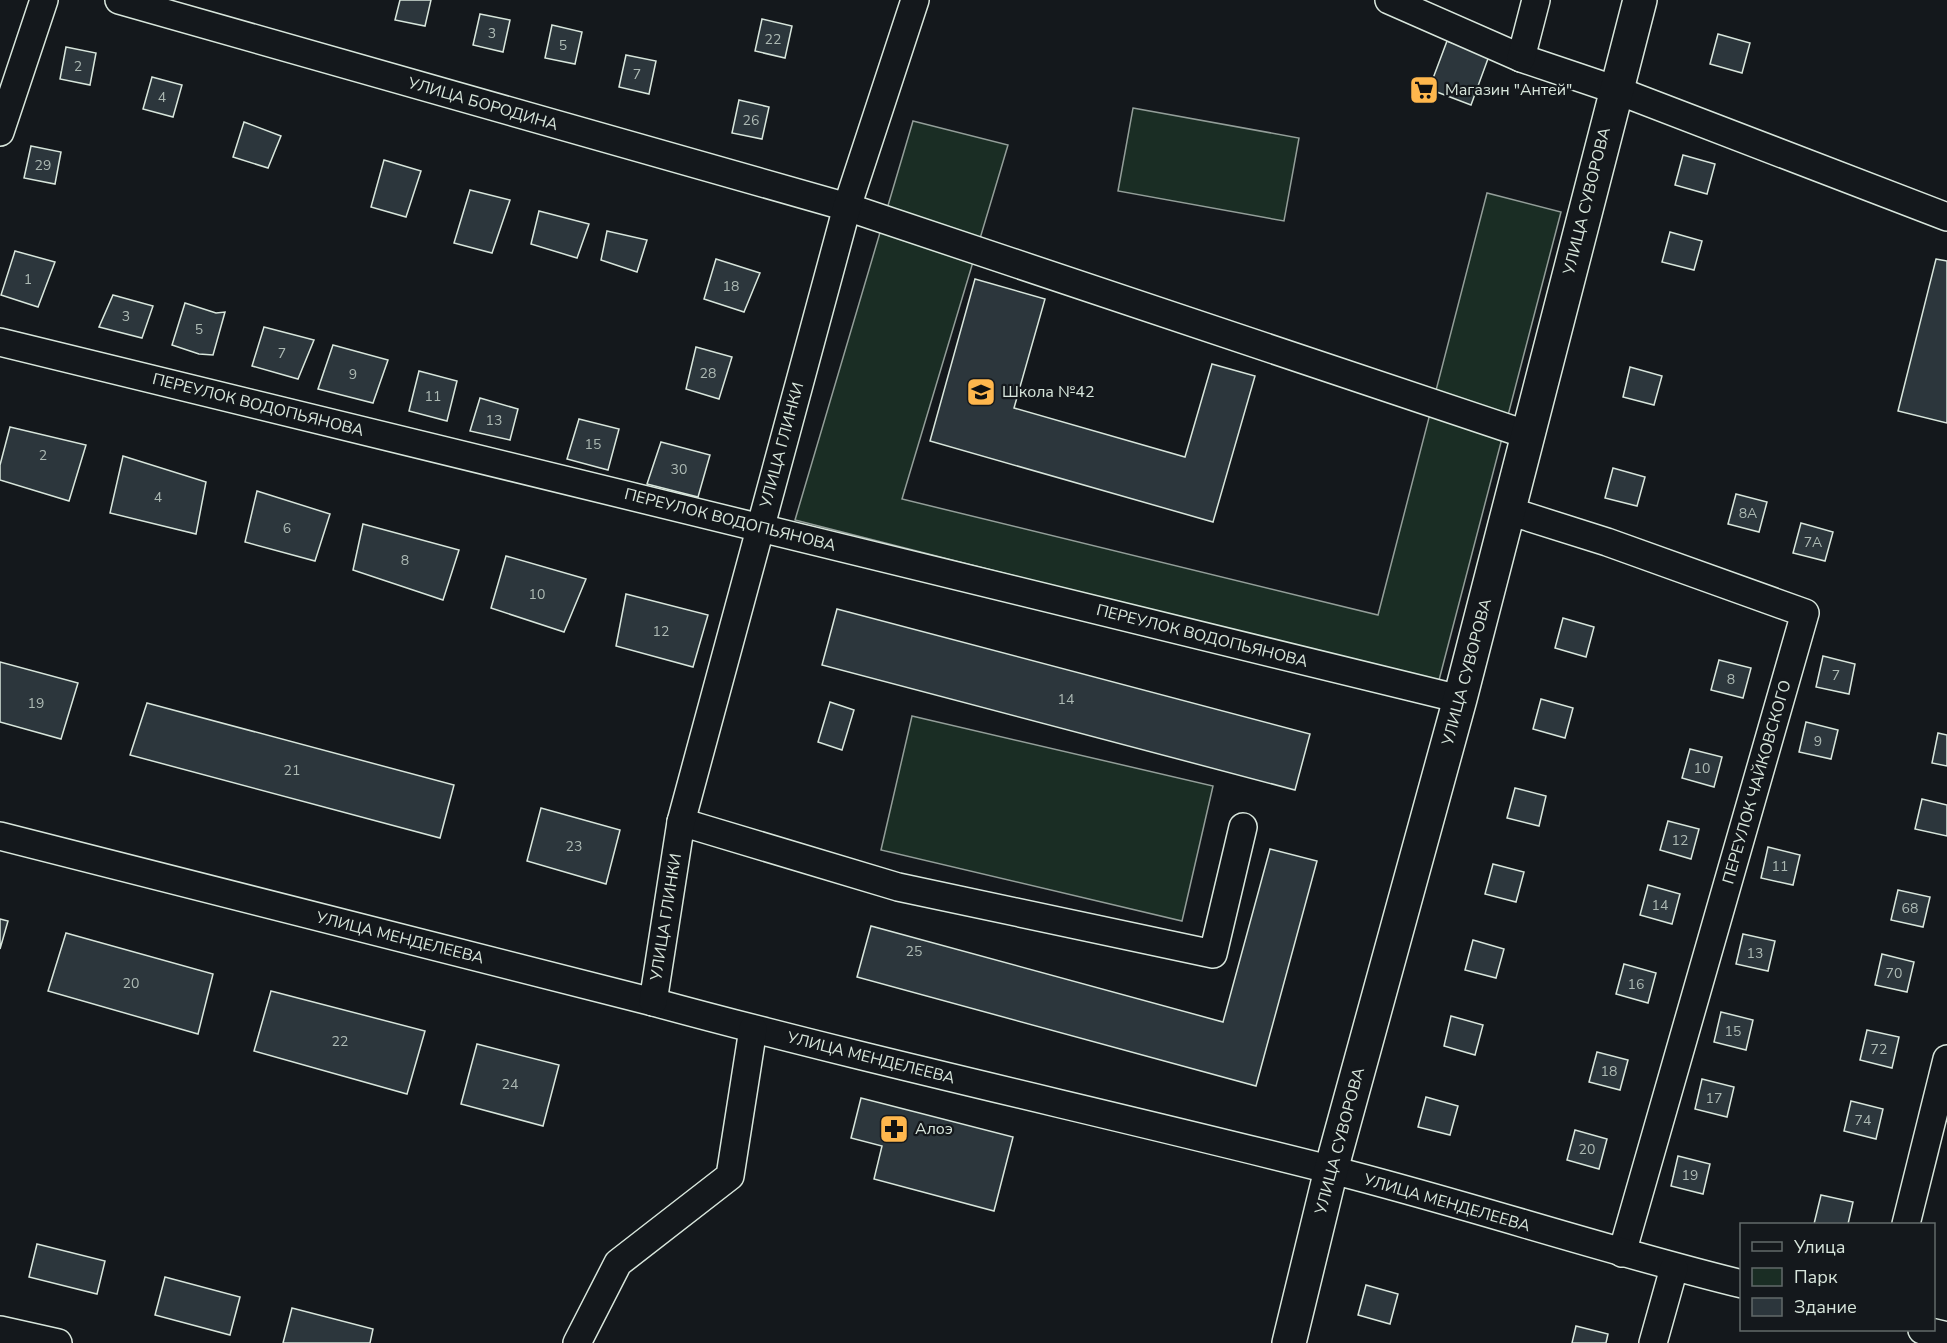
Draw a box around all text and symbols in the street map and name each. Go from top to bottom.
house number: 3 [488,24,496,43]
house number: 22 [765,30,781,49]
house number: 5 [559,36,567,55]
house number: 2 [74,57,82,76]
house number: 7 [633,65,641,84]
street label: УЛИЦА БОРОДИНА [404,72,561,136]
supermarket icon: Магазин "Антей" [1408,74,1440,106]
place label: Магазин "Антей" [1445,79,1572,101]
house number: 4 [158,88,166,107]
house number: 26 [743,111,759,130]
street label: УЛИЦА СУВОРОВА [1558,125,1616,278]
house number: 29 [35,156,51,175]
house number: 1 [24,270,32,289]
house number: 18 [723,277,739,296]
house number: 3 [122,307,130,326]
house number: 5 [195,320,203,339]
house number: 7 [278,344,286,363]
house number: 28 [700,364,716,383]
house number: 9 [349,365,357,384]
street label: ПЕРЕУЛОК ВОДОПЬЯНОВА [150,368,366,442]
school or university icon: Школа №42 [965,376,997,408]
street label: УЛИЦА ГЛИНКИ [754,380,809,511]
place label: Школа №42 [1002,381,1095,403]
house number: 11 [425,387,441,406]
house number: 13 [486,411,502,430]
house number: 15 [585,435,601,454]
house number: 2 [39,446,47,465]
house number: 30 [671,460,687,479]
street label: ПЕРЕУЛОК ВОДОПЬЯНОВА [622,483,838,557]
house number: 4 [154,488,162,507]
house number: 8А [1739,504,1757,523]
house number: 6 [283,519,291,538]
house number: 7А [1804,533,1822,552]
house number: 8 [401,551,409,570]
house number: 10 [529,585,545,604]
street label: УЛИЦА СУВОРОВА [1437,596,1497,749]
street label: ПЕРЕУЛОК ВОДОПЬЯНОВА [1094,599,1310,673]
house number: 12 [653,622,669,641]
house number: 7 [1832,666,1840,685]
house number: 8 [1727,670,1735,689]
street label: ПЕРЕУЛОК ЧАЙКОВСКОГО [1717,677,1797,887]
house number: 14 [1058,690,1074,709]
house number: 19 [28,694,44,713]
house number: 9 [1814,732,1822,751]
house number: 10 [1694,759,1710,778]
house number: 21 [284,761,300,780]
house number: 12 [1672,831,1688,850]
house number: 23 [566,837,582,856]
street label: УЛИЦА ГЛИНКИ [645,852,687,983]
house number: 11 [1772,857,1788,876]
house number: 14 [1652,896,1668,915]
house number: 68 [1902,899,1918,918]
street label: УЛИЦА МЕНДЕЛЕЕВА [313,906,487,970]
house number: 25 [906,942,922,961]
house number: 13 [1747,944,1763,963]
house number: 70 [1886,964,1902,983]
house number: 20 [123,974,139,993]
house number: 16 [1628,975,1644,994]
house number: 15 [1725,1022,1741,1041]
street label: УЛИЦА МЕНДЕЛЕЕВА [784,1026,958,1090]
house number: 22 [332,1032,348,1051]
house number: 72 [1871,1040,1887,1059]
house number: 18 [1601,1062,1617,1081]
street label: УЛИЦА СУВОРОВА [1310,1065,1370,1218]
house number: 24 [502,1075,518,1094]
house number: 17 [1706,1089,1722,1108]
house number: 74 [1855,1111,1871,1130]
pharmacy icon: Алоэ [878,1113,910,1145]
place label: Алоэ [915,1118,953,1140]
house number: 20 [1579,1140,1595,1159]
house number: 19 [1682,1166,1698,1185]
street label: УЛИЦА МЕНДЕЛЕЕВА [1360,1168,1533,1237]
legend [1740,1223,1935,1331]
text: Улица [1793,1235,1845,1259]
text: Парк [1794,1265,1838,1289]
text: Здание [1794,1295,1857,1319]

